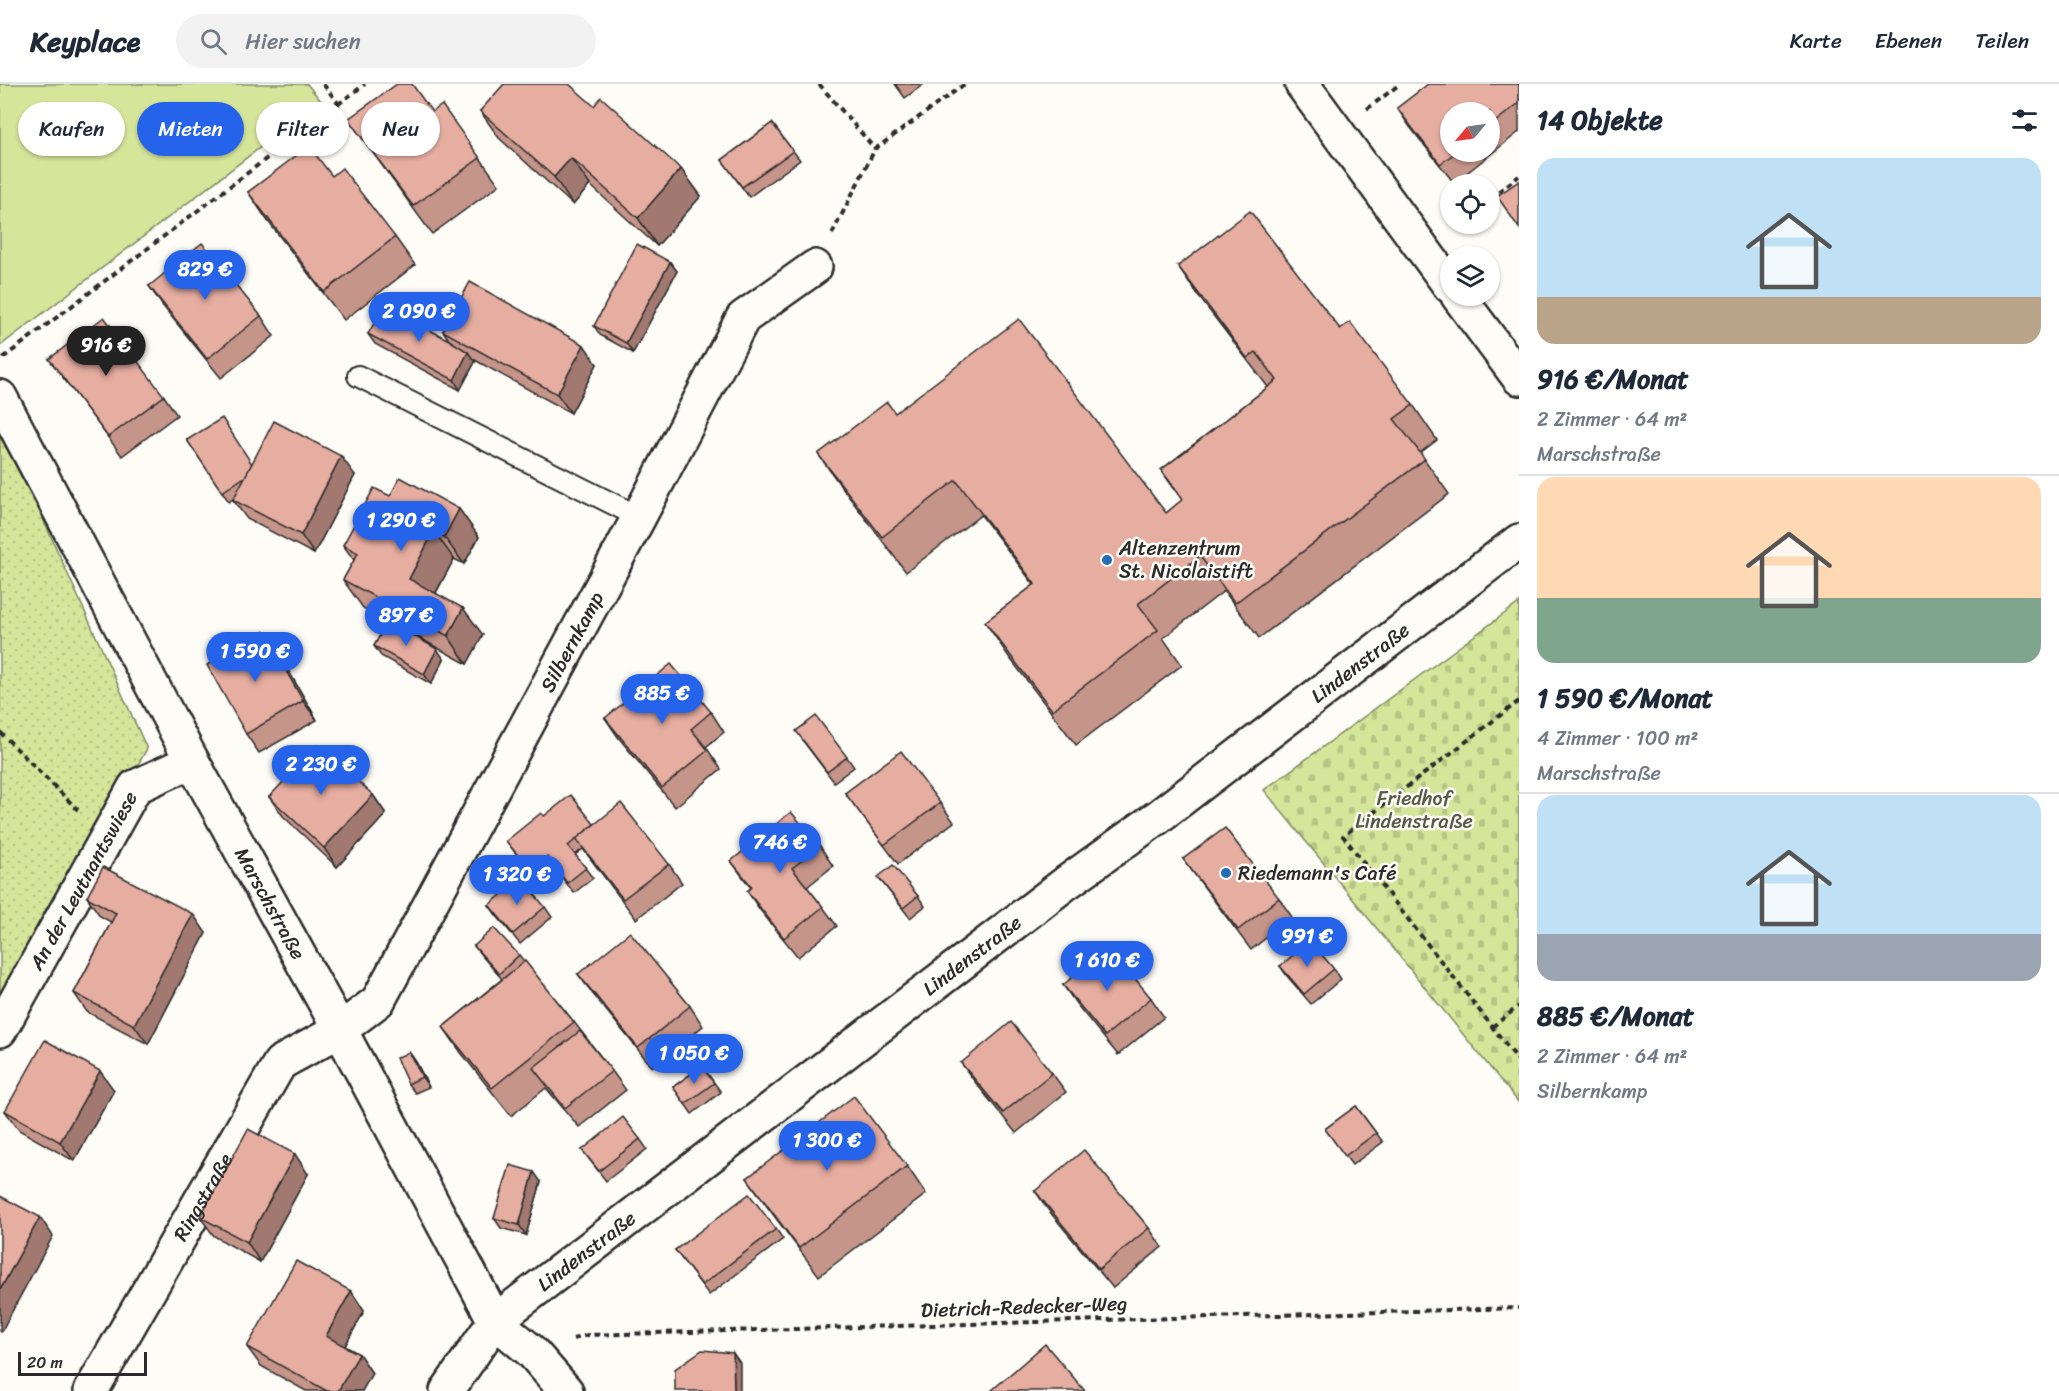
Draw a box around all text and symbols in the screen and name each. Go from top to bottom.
search box [176,14,596,68]
text: Keyplace [30,17,140,66]
text: Hier suchen [245,22,361,61]
text: Karte [1790,22,1842,60]
text: Ebenen [1875,22,1942,60]
text: Teilen [1975,22,2029,60]
icon: search [197,25,230,58]
text: 14 Objekte [1537,97,1663,143]
chip: Kaufen [18,102,125,156]
chip: Mieten [137,102,244,156]
chip: Filter [256,102,349,156]
chip: Neu [361,102,440,156]
north arrow [1440,102,1500,162]
map controls [1440,102,1500,306]
icon: filters [2008,104,2041,137]
button: locate [1440,174,1500,234]
icon: home [1735,197,1843,305]
button: layers [1440,246,1500,306]
pin: 829 € [163,250,247,301]
text: 829 € [178,252,232,287]
pin: 2 090 € [364,292,474,343]
text: 2 090 € [383,294,455,329]
pin: 916 € [64,326,148,377]
text: 916 € [81,328,131,363]
text: 916 €/Monat [1537,356,1689,402]
text: 2 Zimmer · 64 m² [1537,402,1687,437]
text: Marschstraße [1537,437,1661,472]
pin: 1 290 € [346,501,456,552]
text: 1 290 € [367,503,435,538]
icon: home [1735,516,1843,624]
place label: Altenzentrum St. Nicolaistift [1118,531,1253,589]
marker: Altenzentrum St. Nicolaistift [1100,553,1114,567]
street label: Silbernkamp [530,584,614,699]
pin: 897 € [364,596,448,647]
text: 897 € [379,598,433,633]
street label: Lindenstraße [1303,613,1417,712]
pin: 1 590 € [200,632,310,683]
text: 1 590 € [220,634,290,669]
pin: 885 € [620,674,704,725]
text: 1 590 €/Monat [1537,675,1713,721]
text: 885 € [635,676,689,711]
text: 4 Zimmer · 100 m² [1537,721,1698,756]
pin: 2 230 € [266,745,376,796]
text: 2 230 € [286,747,356,782]
text: Marschstraße [1537,756,1661,791]
park label: Friedhof Lindenstraße [1355,781,1473,839]
street label: An der Leutnantswiese [19,784,147,978]
pin: 746 € [738,823,822,874]
text: 746 € [753,825,807,860]
icon: home [1735,834,1843,942]
street label: Marschstraße [225,841,316,966]
pin: 1 320 € [462,855,572,906]
place label: Riedemann's Café [1238,856,1397,891]
text: 1 320 € [483,857,551,892]
marker: Riedemann's Café [1219,866,1233,880]
street label: Lindenstraße [915,905,1029,1005]
pin: 991 € [1265,917,1349,968]
text: 991 € [1281,919,1333,954]
pin: 1 610 € [1052,941,1162,992]
text: 1 610 € [1075,943,1139,978]
text: 885 €/Monat [1537,993,1694,1039]
pin: 1 050 € [639,1034,749,1085]
text: 1 050 € [659,1036,729,1071]
text: 2 Zimmer · 64 m² [1537,1039,1687,1074]
text: Silbernkamp [1537,1074,1647,1109]
pin: 1 300 € [772,1121,882,1172]
text: 1 300 € [793,1123,861,1158]
street label: Ringstraße [163,1146,242,1248]
street label: Lindenstraße [529,1201,644,1301]
street label: Dietrich-Redecker-Weg [920,1286,1128,1328]
text: 20 m [27,1348,63,1377]
scale bar [18,1349,147,1376]

